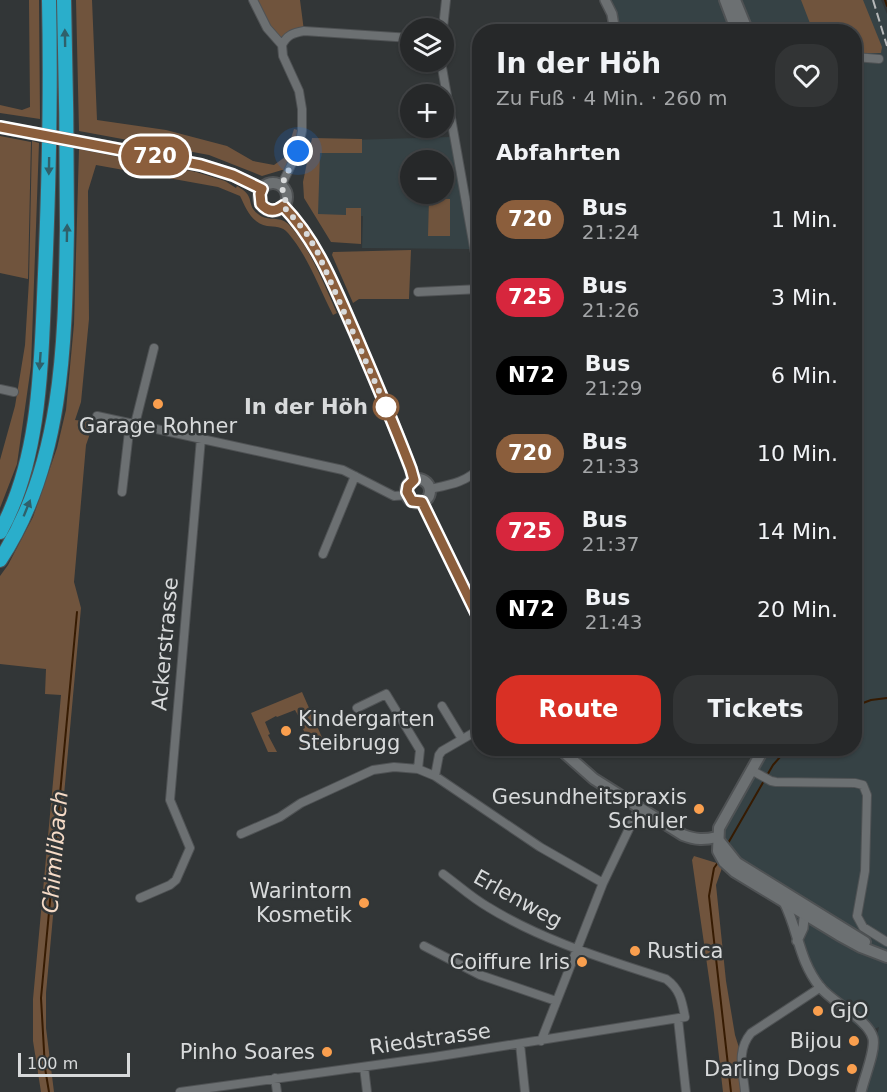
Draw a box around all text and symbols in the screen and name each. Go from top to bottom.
map controls [400,18,454,204]
button: layers [400,18,454,72]
one-way arrow [60,28,70,47]
button: heart [775,44,838,107]
text: In der Höh [496,47,661,80]
button: + [400,84,454,138]
text: Zu Fuß · 4 Min. · 260 m [496,86,728,110]
line badge: 720 [120,136,189,176]
your location [283,136,313,166]
text: Abfahrten [496,140,621,165]
text: 720 [133,144,177,168]
button: − [400,150,454,204]
one-way arrow [44,156,54,175]
text: Bus [582,195,627,220]
text: 720 [508,207,552,231]
text: 1 Min. [771,207,838,232]
text: 21:24 [582,220,639,244]
one-way arrow [62,223,71,242]
text: Bus [582,273,627,298]
text: 725 [508,285,552,309]
text: 3 Min. [771,285,838,310]
text: 21:26 [582,298,639,322]
one-way arrow [35,351,45,370]
text: Bus [585,351,630,376]
text: N72 [508,363,555,387]
text: 6 Min. [771,363,838,388]
text: 21:29 [585,376,642,400]
marker: In der Höh [373,394,399,420]
place label: In der Höh [244,395,368,419]
marker: Garage Rohner [151,397,165,411]
place label: Garage Rohner [79,414,237,438]
text: Bus [582,429,627,454]
text: 720 [508,441,552,465]
text: 10 Min. [757,441,838,466]
text: 21:33 [582,454,639,478]
one-way arrow [22,498,32,516]
text: Bus [582,507,627,532]
text: 725 [508,519,552,543]
text: 14 Min. [757,519,838,544]
text: 21:37 [582,532,639,556]
street label: Ackerstrasse [147,576,183,712]
text: Bus [585,585,630,610]
text: N72 [508,597,555,621]
text: 20 Min. [757,597,838,622]
text: 21:43 [585,610,642,634]
button: Route [496,675,661,744]
button: Tickets [673,675,838,744]
place label: Kindergarten Steibrugg [298,707,435,755]
marker: Kindergarten Steibrugg [279,724,293,738]
place label: Gesundheitspraxis Schuler [492,785,687,833]
water label: Chimlibach [37,790,73,914]
marker: Gesundheitspraxis Schuler [692,802,706,816]
street label: Erlenweg [470,865,566,933]
place label: Warintorn Kosmetik [249,879,353,927]
marker: Warintorn Kosmetik [357,896,371,910]
place label: Rustica [647,939,723,963]
marker: Rustica [628,944,642,958]
place label: Coiffure Iris [450,950,570,974]
marker: Coiffure Iris [575,955,589,969]
place label: GjO [830,999,869,1023]
marker: GjO [811,1004,825,1018]
street label: Riedstrasse [368,1019,492,1059]
place label: Bijou [790,1029,842,1053]
marker: Bijou [847,1034,861,1048]
place label: Pinho Soares [180,1040,315,1064]
marker: Pinho Soares [320,1045,334,1059]
scale bar [18,1050,130,1078]
text: 100 m [27,1054,78,1073]
place label: Darling Dogs [704,1057,840,1081]
marker: Darling Dogs [845,1062,859,1076]

